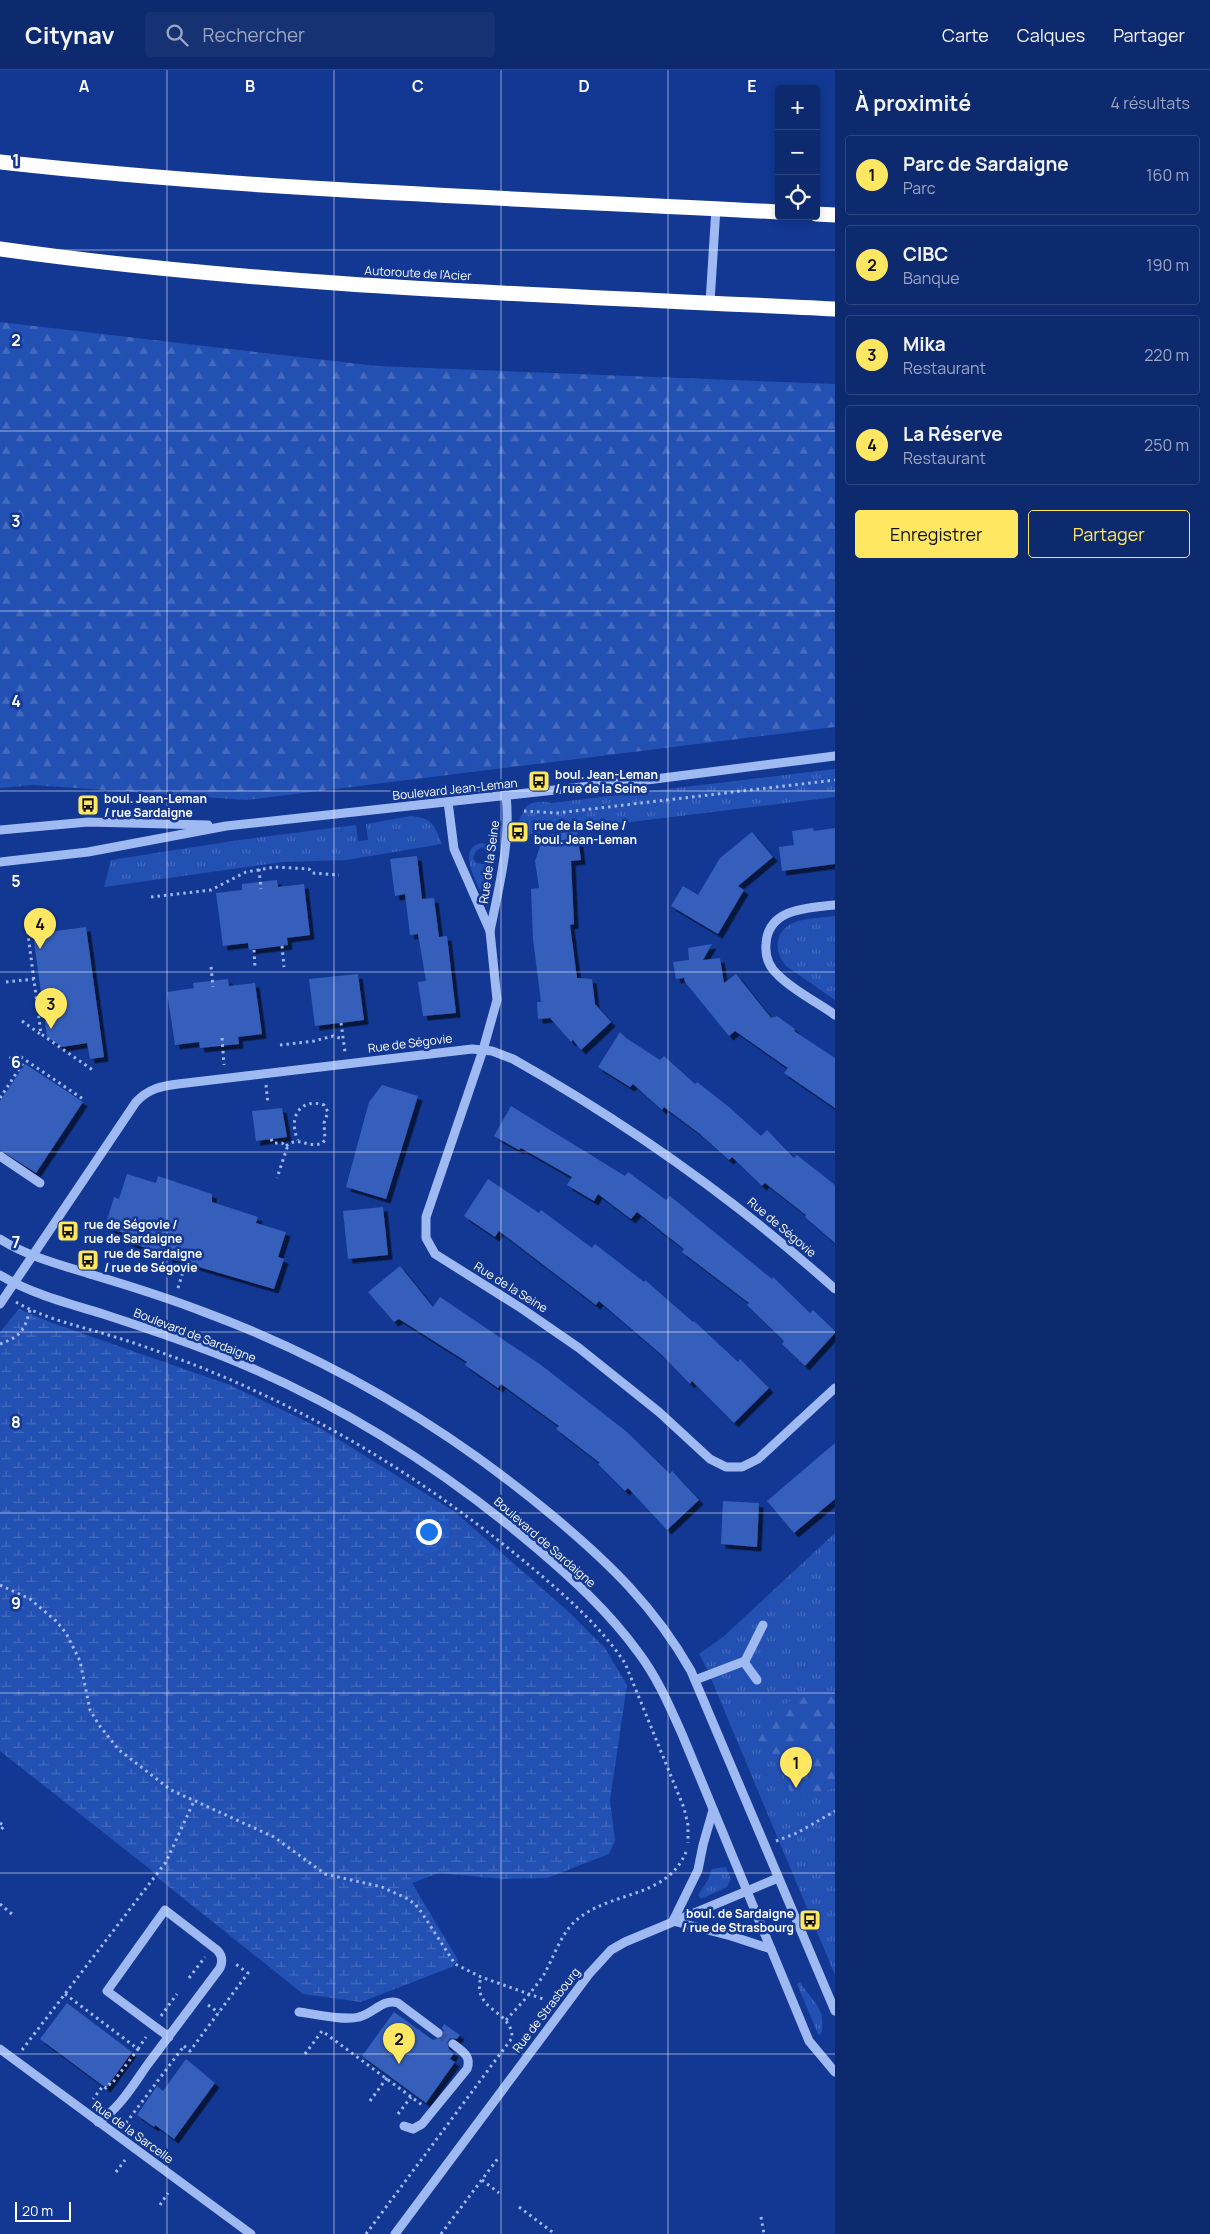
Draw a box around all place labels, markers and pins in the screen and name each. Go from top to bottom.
place label: boul. Jean-Leman / rue de la Seine [555,766,658,797]
bus stop icon: boul. Jean-Leman / rue de la Seine [527,769,551,793]
place label: boul. Jean-Leman / rue Sardaigne [104,790,207,821]
bus stop icon: boul. Jean-Leman / rue Sardaigne [76,793,100,817]
place label: rue de la Seine / boul. Jean-Leman [534,817,637,848]
bus stop icon: rue de la Seine / boul. Jean-Leman [506,820,530,844]
pin: 4 [24,908,56,949]
pin: 3 [35,988,67,1029]
place label: rue de Ségovie / rue de Sardaigne [84,1216,182,1247]
bus stop icon: rue de Ségovie / rue de Sardaigne [56,1219,80,1243]
place label: rue de Sardaigne / rue de Ségovie [104,1245,202,1276]
bus stop icon: rue de Sardaigne / rue de Ségovie [76,1248,100,1272]
pin: 1 [780,1747,812,1788]
place label: boul. de Sardaigne / rue de Strasbourg [682,1905,794,1936]
bus stop icon: boul. de Sardaigne / rue de Strasbourg [798,1908,822,1932]
pin: 2 [383,2023,415,2064]

